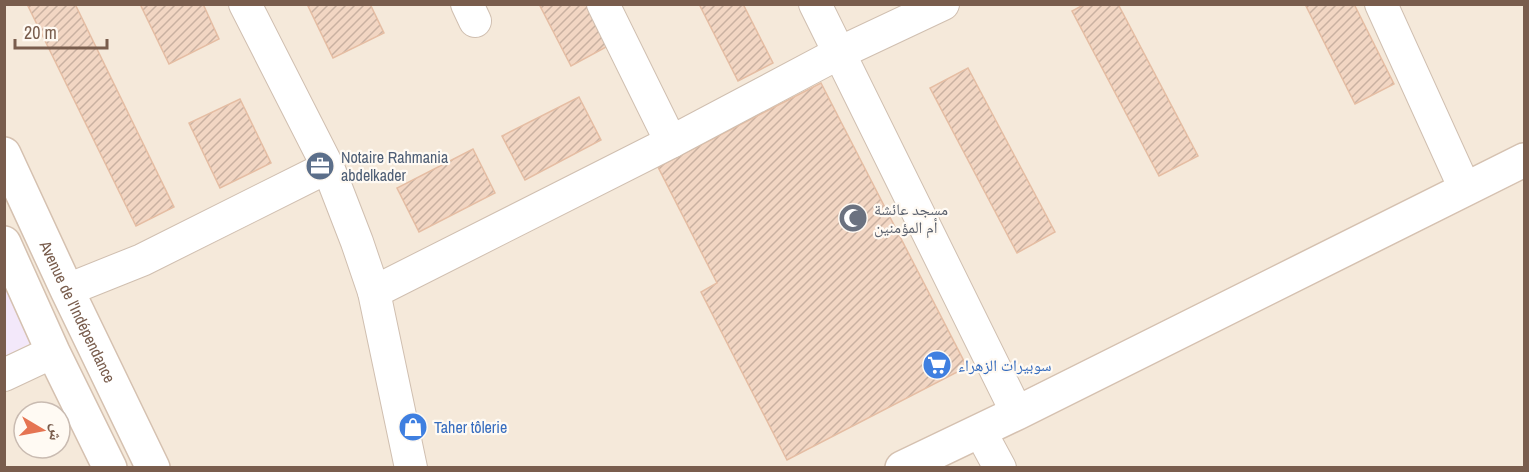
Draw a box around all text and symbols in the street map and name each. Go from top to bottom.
scale bar [15,12,106,50]
text: 20 m [24,20,57,45]
place label: Notaire Rahmania abdelkader [341,146,449,186]
office icon: Notaire Rahmania abdelkader [304,150,336,182]
place label: مسجد عائشة أم المؤمنين [874,198,948,238]
mosque icon: مسجد عائشة أم المؤمنين [837,202,869,234]
street label: Avenue de l'Indépendance [34,236,121,386]
supermarket icon: سوبيرات الزهراء [921,349,953,381]
place label: سوبيرات الزهراء [958,354,1052,376]
north arrow [12,400,72,460]
shop icon: Taher tôlerie [397,411,429,443]
place label: Taher tôlerie [434,416,507,438]
text: ش [44,422,69,443]

